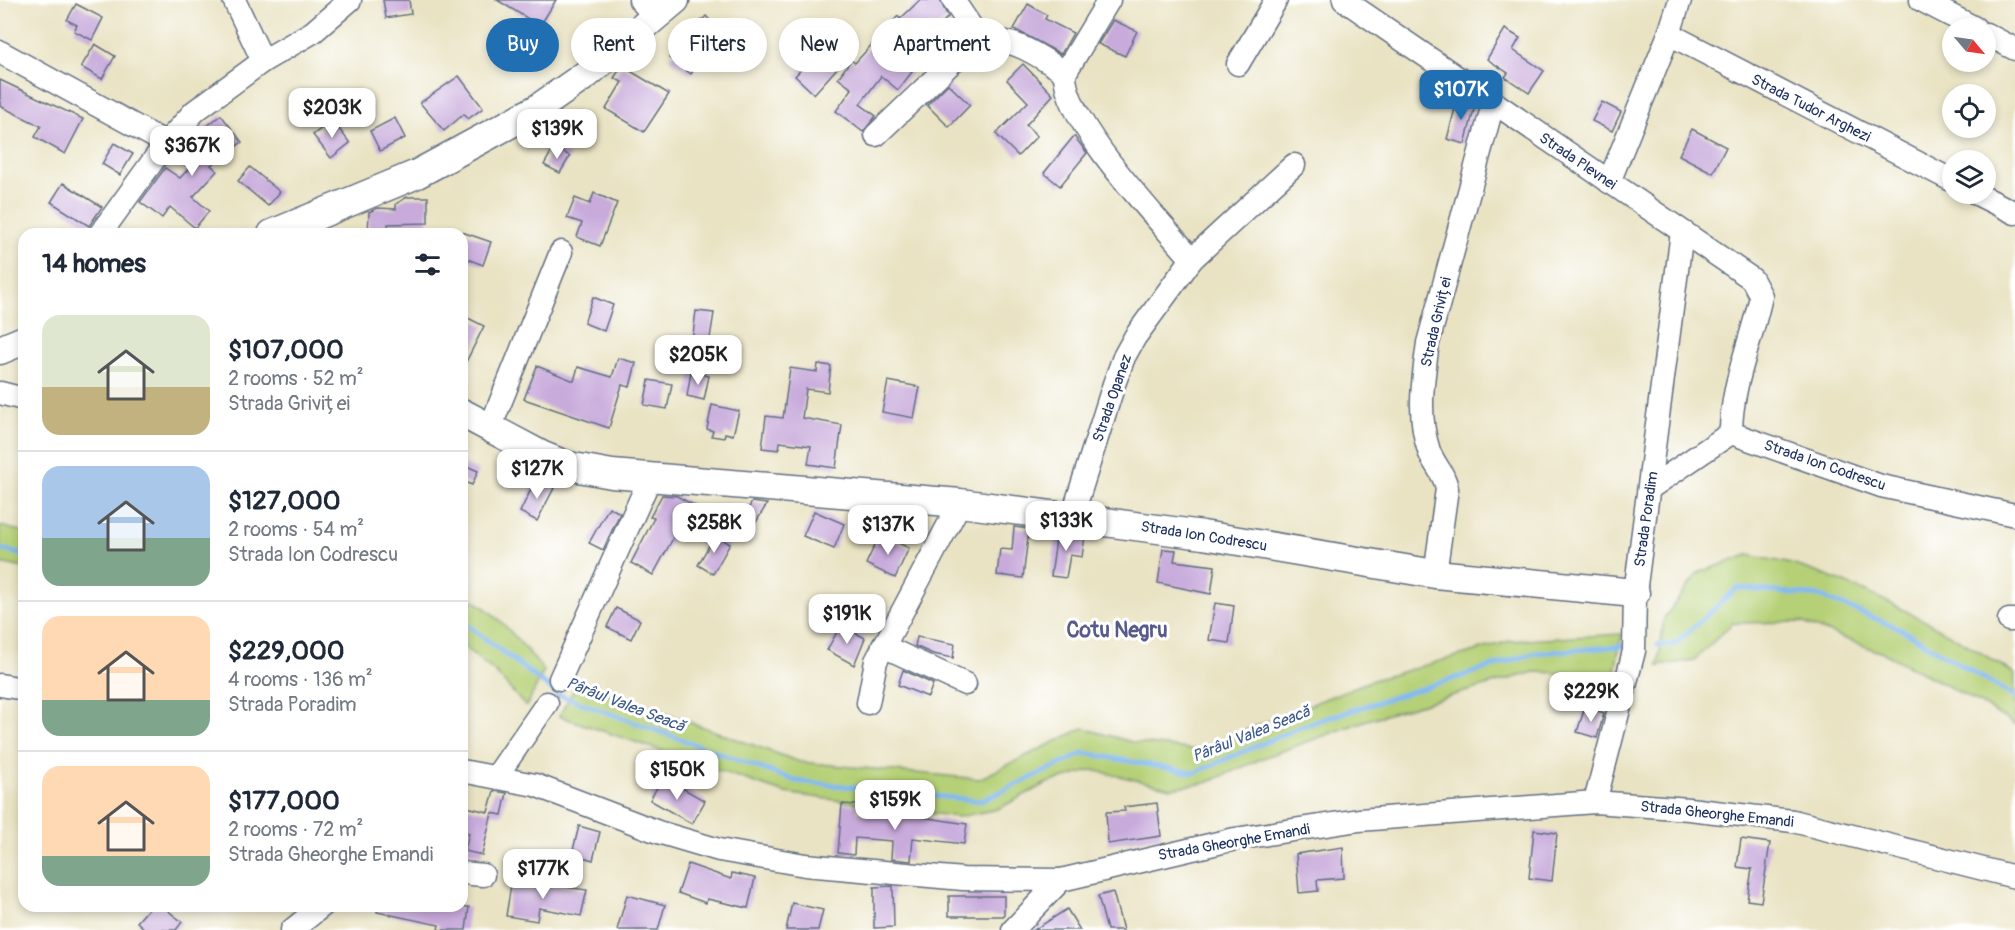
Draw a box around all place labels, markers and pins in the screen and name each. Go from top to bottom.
pin: $107K [1419,70,1503,121]
pin: $203K [290,88,374,139]
pin: $139K [515,109,599,160]
pin: $367K [150,126,234,177]
pin: $205K [656,335,740,386]
pin: $127K [495,449,579,500]
pin: $133K [1024,501,1108,552]
pin: $258K [672,503,756,554]
pin: $137K [846,505,930,556]
pin: $191K [805,594,889,645]
pin: $229K [1549,672,1633,723]
pin: $150K [635,750,719,801]
pin: $159K [853,780,937,831]
pin: $177K [501,849,585,900]

